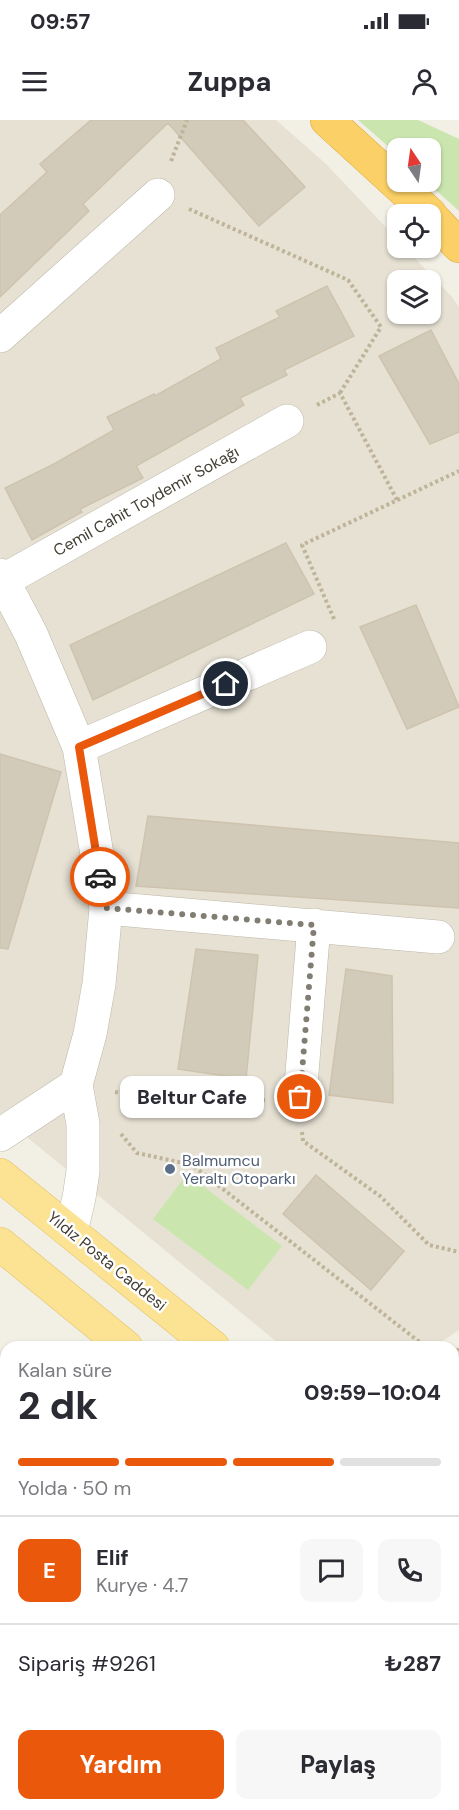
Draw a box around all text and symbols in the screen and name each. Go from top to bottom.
text: 09:57 [30,7,90,36]
text: Zuppa [188,64,271,99]
icon: menu [18,65,51,98]
icon: person [408,65,441,98]
north arrow [387,138,441,192]
map controls [387,138,441,324]
button: locate [387,204,441,258]
button: layers [387,270,441,324]
street label: Cemil Cahit Toydemir Sokağı [49,441,243,561]
pin [200,658,251,709]
icon: home [209,667,242,700]
courier [70,847,130,907]
icon: car [84,861,117,894]
pin [274,1071,325,1122]
callout: Beltur Cafe [120,1076,264,1118]
icon: bag [283,1080,316,1113]
text: Beltur Cafe [137,1084,247,1110]
place label: Balmumcu Yeraltı Otoparkı [182,1150,295,1189]
marker: Balmumcu Yeraltı Otoparkı [163,1162,177,1176]
street label: Yıldız Posta Caddesi [43,1207,171,1315]
text: Kalan süre [18,1357,112,1383]
text: 09:59–10:04 [304,1378,441,1407]
text: 2 dk [18,1380,98,1431]
text: Yolda · 50 m [18,1475,131,1501]
button: chat [300,1539,363,1602]
button: phone [378,1539,441,1602]
text: Elif [96,1543,129,1572]
text: E [43,1556,56,1585]
text: Kurye · 4.7 [96,1572,189,1598]
text: Sipariş #9261 [18,1649,156,1678]
text: ₺287 [385,1649,441,1678]
button: Yardım [18,1730,224,1799]
button: Paylaş [236,1730,441,1799]

